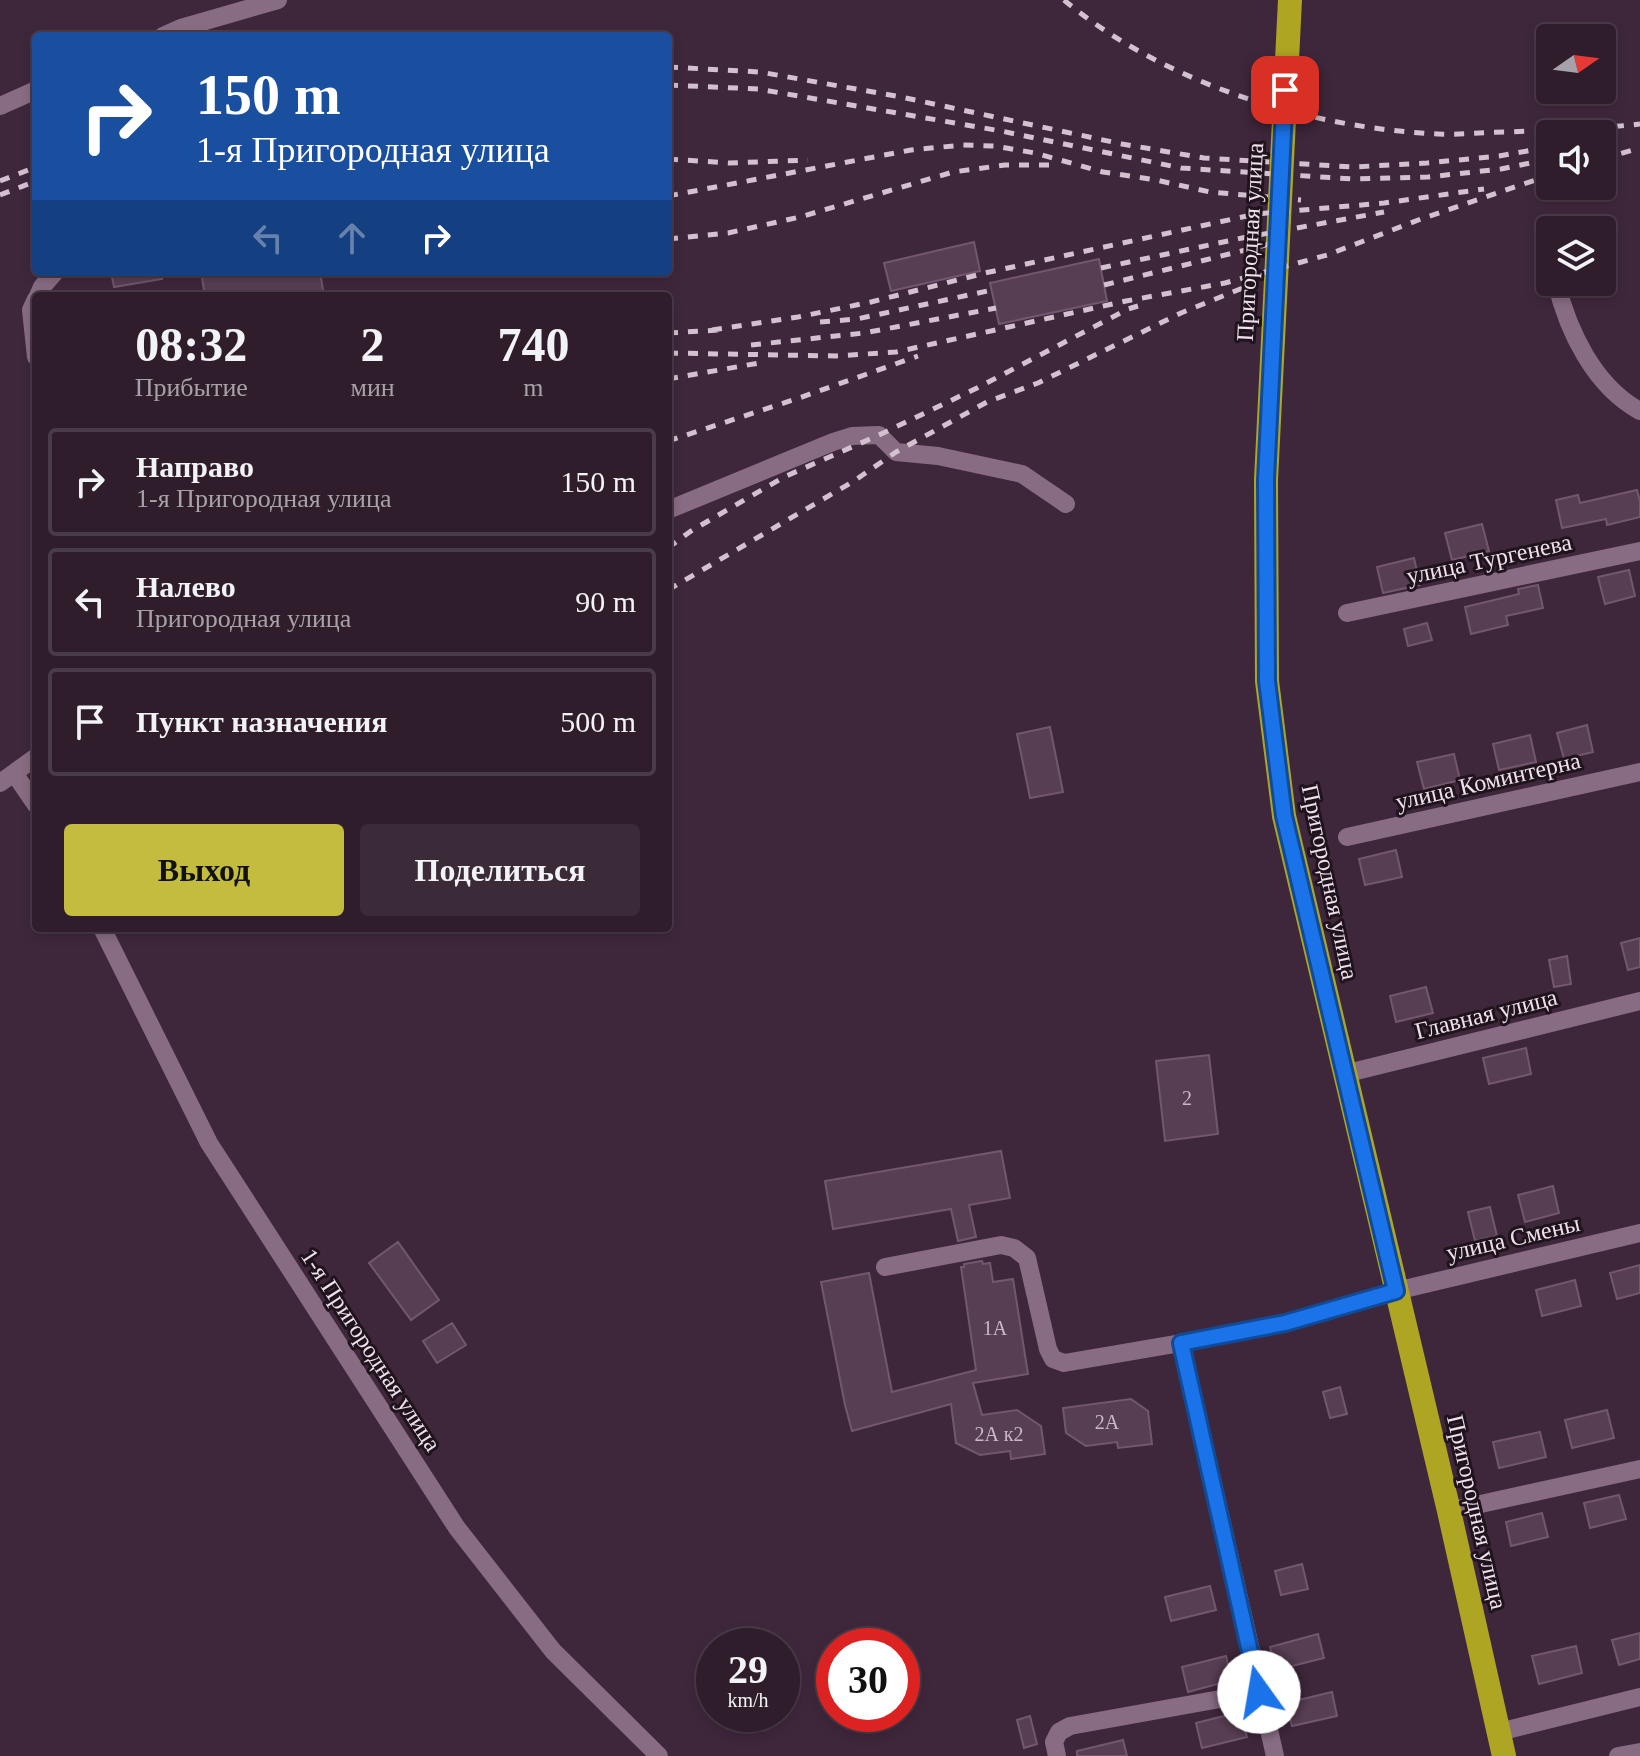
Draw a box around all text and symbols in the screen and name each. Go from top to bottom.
north arrow [1536,24,1616,104]
map controls [1536,24,1616,296]
pin [1251,56,1319,124]
icon: right [64,64,168,168]
text: 150 m [196,64,341,126]
icon: arrive [1263,68,1307,112]
button: sound [1536,120,1616,200]
text: 1-я Пригородная улица [196,130,550,170]
street label: Пригородная улица [1232,142,1268,342]
icon: left [246,216,290,260]
icon: ahead [330,216,374,260]
icon: right [414,216,458,260]
button: layers [1536,216,1616,296]
text: 08:32 [135,318,247,371]
text: 2 [361,318,385,371]
text: 740 [497,318,569,371]
text: Прибытие [135,373,248,402]
text: мин [350,373,395,402]
text: m [523,373,543,402]
text: Направо [136,450,254,483]
icon: right [68,460,112,504]
text: 150 m [560,465,636,498]
text: 1-я Пригородная улица [136,484,391,513]
street label: улица Тургенева [1404,529,1574,589]
text: Налево [136,570,236,603]
icon: left [68,580,112,624]
text: 90 m [575,585,636,618]
text: Пригородная улица [136,604,351,633]
icon: arrive [68,700,112,744]
text: Пункт назначения [136,705,388,738]
text: 500 m [560,705,636,738]
street label: улица Коминтерна [1393,747,1583,815]
street label: Пригородная улица [1297,782,1363,982]
button: Выход [64,824,344,916]
button: Поделиться [360,824,640,916]
street label: Главная улица [1412,984,1560,1044]
house number: 2 [1182,1087,1192,1109]
street label: улица Смены [1444,1210,1582,1266]
street label: 1-я Пригородная улица [296,1244,446,1456]
house number: 1А [983,1317,1008,1339]
house number: 2А [1095,1411,1120,1433]
street label: Пригородная улица [1442,1412,1512,1612]
house number: 2А к2 [974,1423,1024,1445]
speed limit sign: 30 [816,1628,920,1732]
text: 29 [728,1647,768,1692]
position arrow [1217,1650,1301,1734]
text: km/h [727,1689,769,1711]

